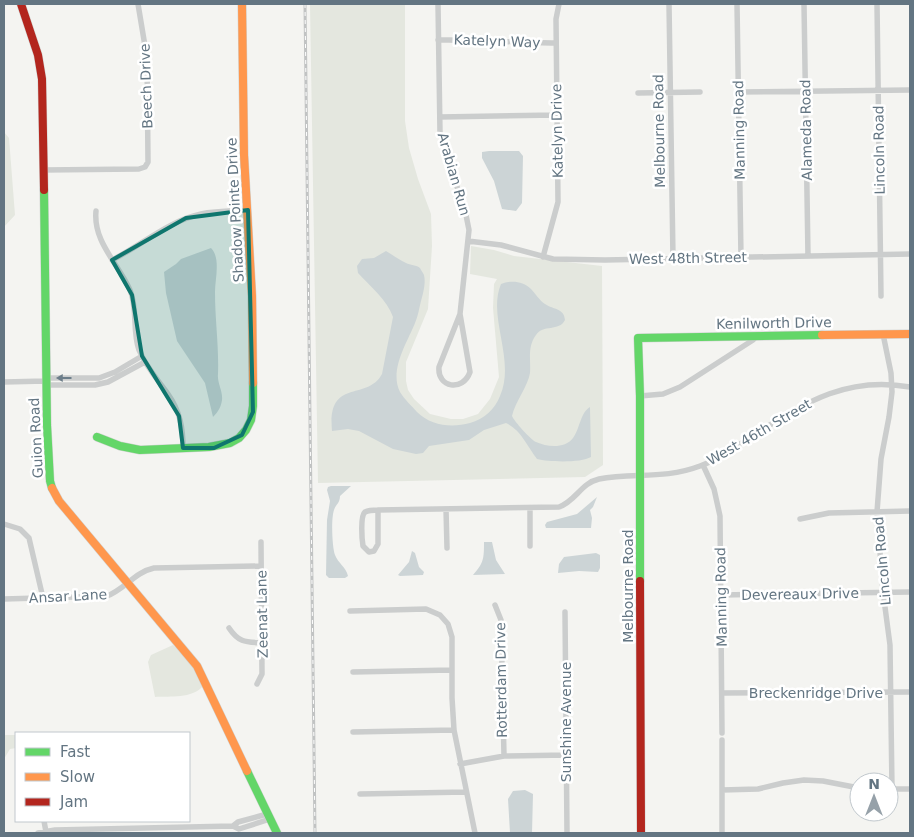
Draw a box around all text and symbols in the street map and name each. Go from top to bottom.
street label: Katelyn Way [453,31,541,51]
street label: Beech Drive [137,43,155,129]
street label: Melbourne Road [650,74,668,188]
street label: Alameda Road [797,79,815,181]
street label: Manning Road [730,80,748,180]
street label: Katelyn Drive [548,84,566,178]
street label: Lincoln Road [870,105,888,195]
street label: Arabian Run [435,131,473,217]
street label: Shadow Pointe Drive [223,137,247,283]
street label: West 48th Street [629,249,748,267]
street label: Kenilworth Drive [716,314,832,332]
one-way arrow [56,374,72,382]
street label: West 46th Street [704,395,815,468]
street label: Guion Road [26,397,46,479]
street label: Lincoln Road [870,516,894,606]
street label: Melbourne Road [620,529,636,643]
street label: Manning Road [712,547,730,647]
street label: Zeenat Lane [253,570,271,658]
street label: Devereaux Drive [741,585,859,603]
street label: Ansar Lane [28,586,108,606]
street label: Rotterdam Drive [492,622,510,738]
street label: Sunshine Avenue [558,662,574,782]
street label: Breckenridge Drive [749,685,883,701]
legend [15,732,190,822]
text: Fast [60,743,90,761]
text: Slow [60,768,95,786]
north arrow [849,772,899,822]
text: N [868,776,880,792]
text: Jam [59,793,88,811]

